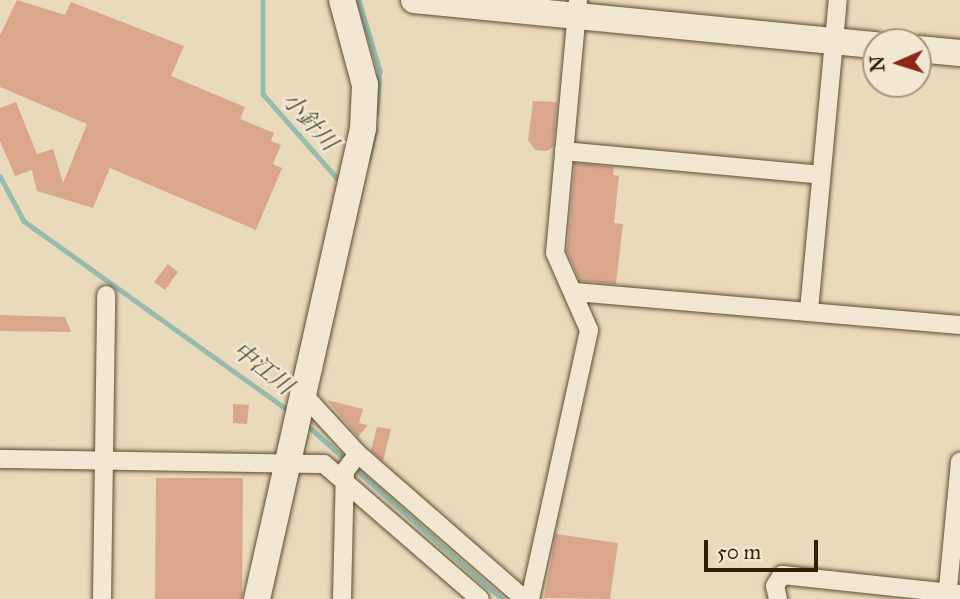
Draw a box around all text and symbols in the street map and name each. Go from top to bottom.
north arrow [862,28,932,98]
text: N [866,55,889,73]
water label: 小針川 [277,86,343,156]
water label: 中江川 [227,336,299,400]
scale bar [708,526,822,570]
text: 50 m [717,539,761,565]

